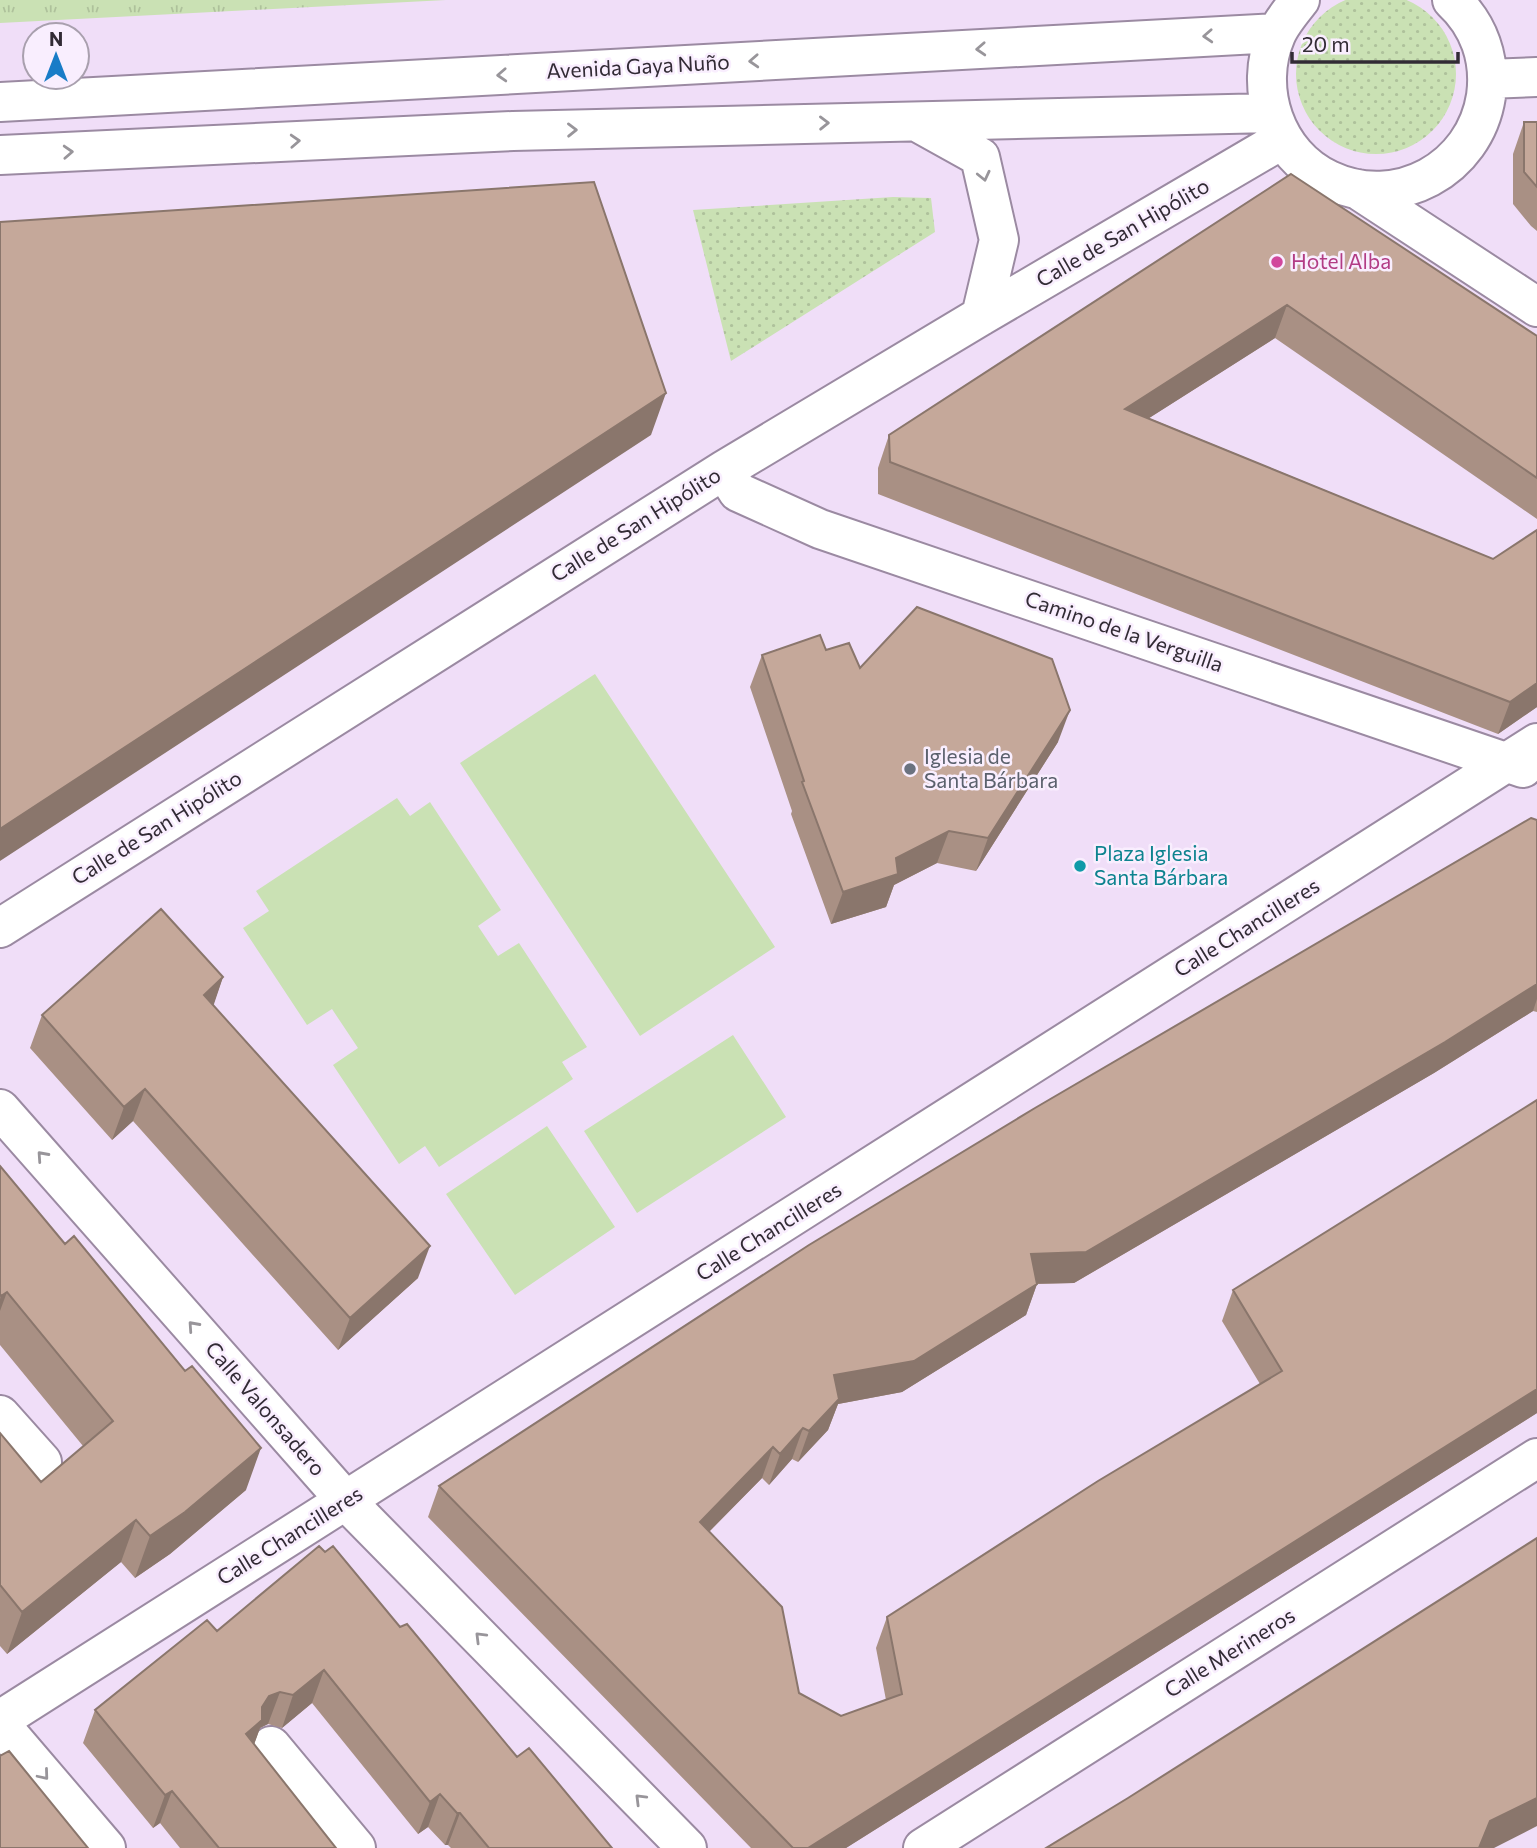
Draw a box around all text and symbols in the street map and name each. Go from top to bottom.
north arrow [21,21,91,91]
scale bar [1292,21,1458,65]
text: N [49,27,63,50]
one-way arrow [1203,29,1214,44]
text: 20 m [1302,31,1350,56]
one-way arrow [976,41,987,56]
street label: Avenida Gaya Nuño [546,48,730,83]
one-way arrow [748,53,759,68]
one-way arrow [497,67,508,82]
one-way arrow [818,116,829,131]
one-way arrow [566,122,577,137]
one-way arrow [290,134,301,149]
one-way arrow [63,145,74,160]
one-way arrow [976,170,990,182]
street label: Calle de San Hipólito [1031,172,1213,291]
place label: Hotel Alba [1291,248,1391,273]
marker: Hotel Alba [1269,254,1285,270]
street label: Calle de San Hipólito [546,461,725,586]
street label: Camino de la Verguilla [1022,585,1227,676]
place label: Iglesia de Santa Bárbara [924,743,1058,792]
marker: Iglesia de Santa Bárbara [902,761,918,777]
street label: Calle de San Hipólito [67,764,246,889]
place label: Plaza Iglesia Santa Bárbara [1094,840,1228,889]
marker: Plaza Iglesia Santa Bárbara [1072,858,1088,874]
street label: Calle Chancilleres [1169,872,1324,982]
one-way arrow [38,1151,50,1164]
street label: Calle Chancilleres [691,1176,846,1286]
one-way arrow [188,1322,201,1335]
street label: Calle Valonsadero [201,1336,331,1480]
street label: Calle Chancilleres [212,1480,367,1590]
street label: Calle Merineros [1159,1602,1299,1702]
one-way arrow [475,1633,488,1646]
one-way arrow [36,1767,48,1780]
one-way arrow [635,1795,648,1808]

